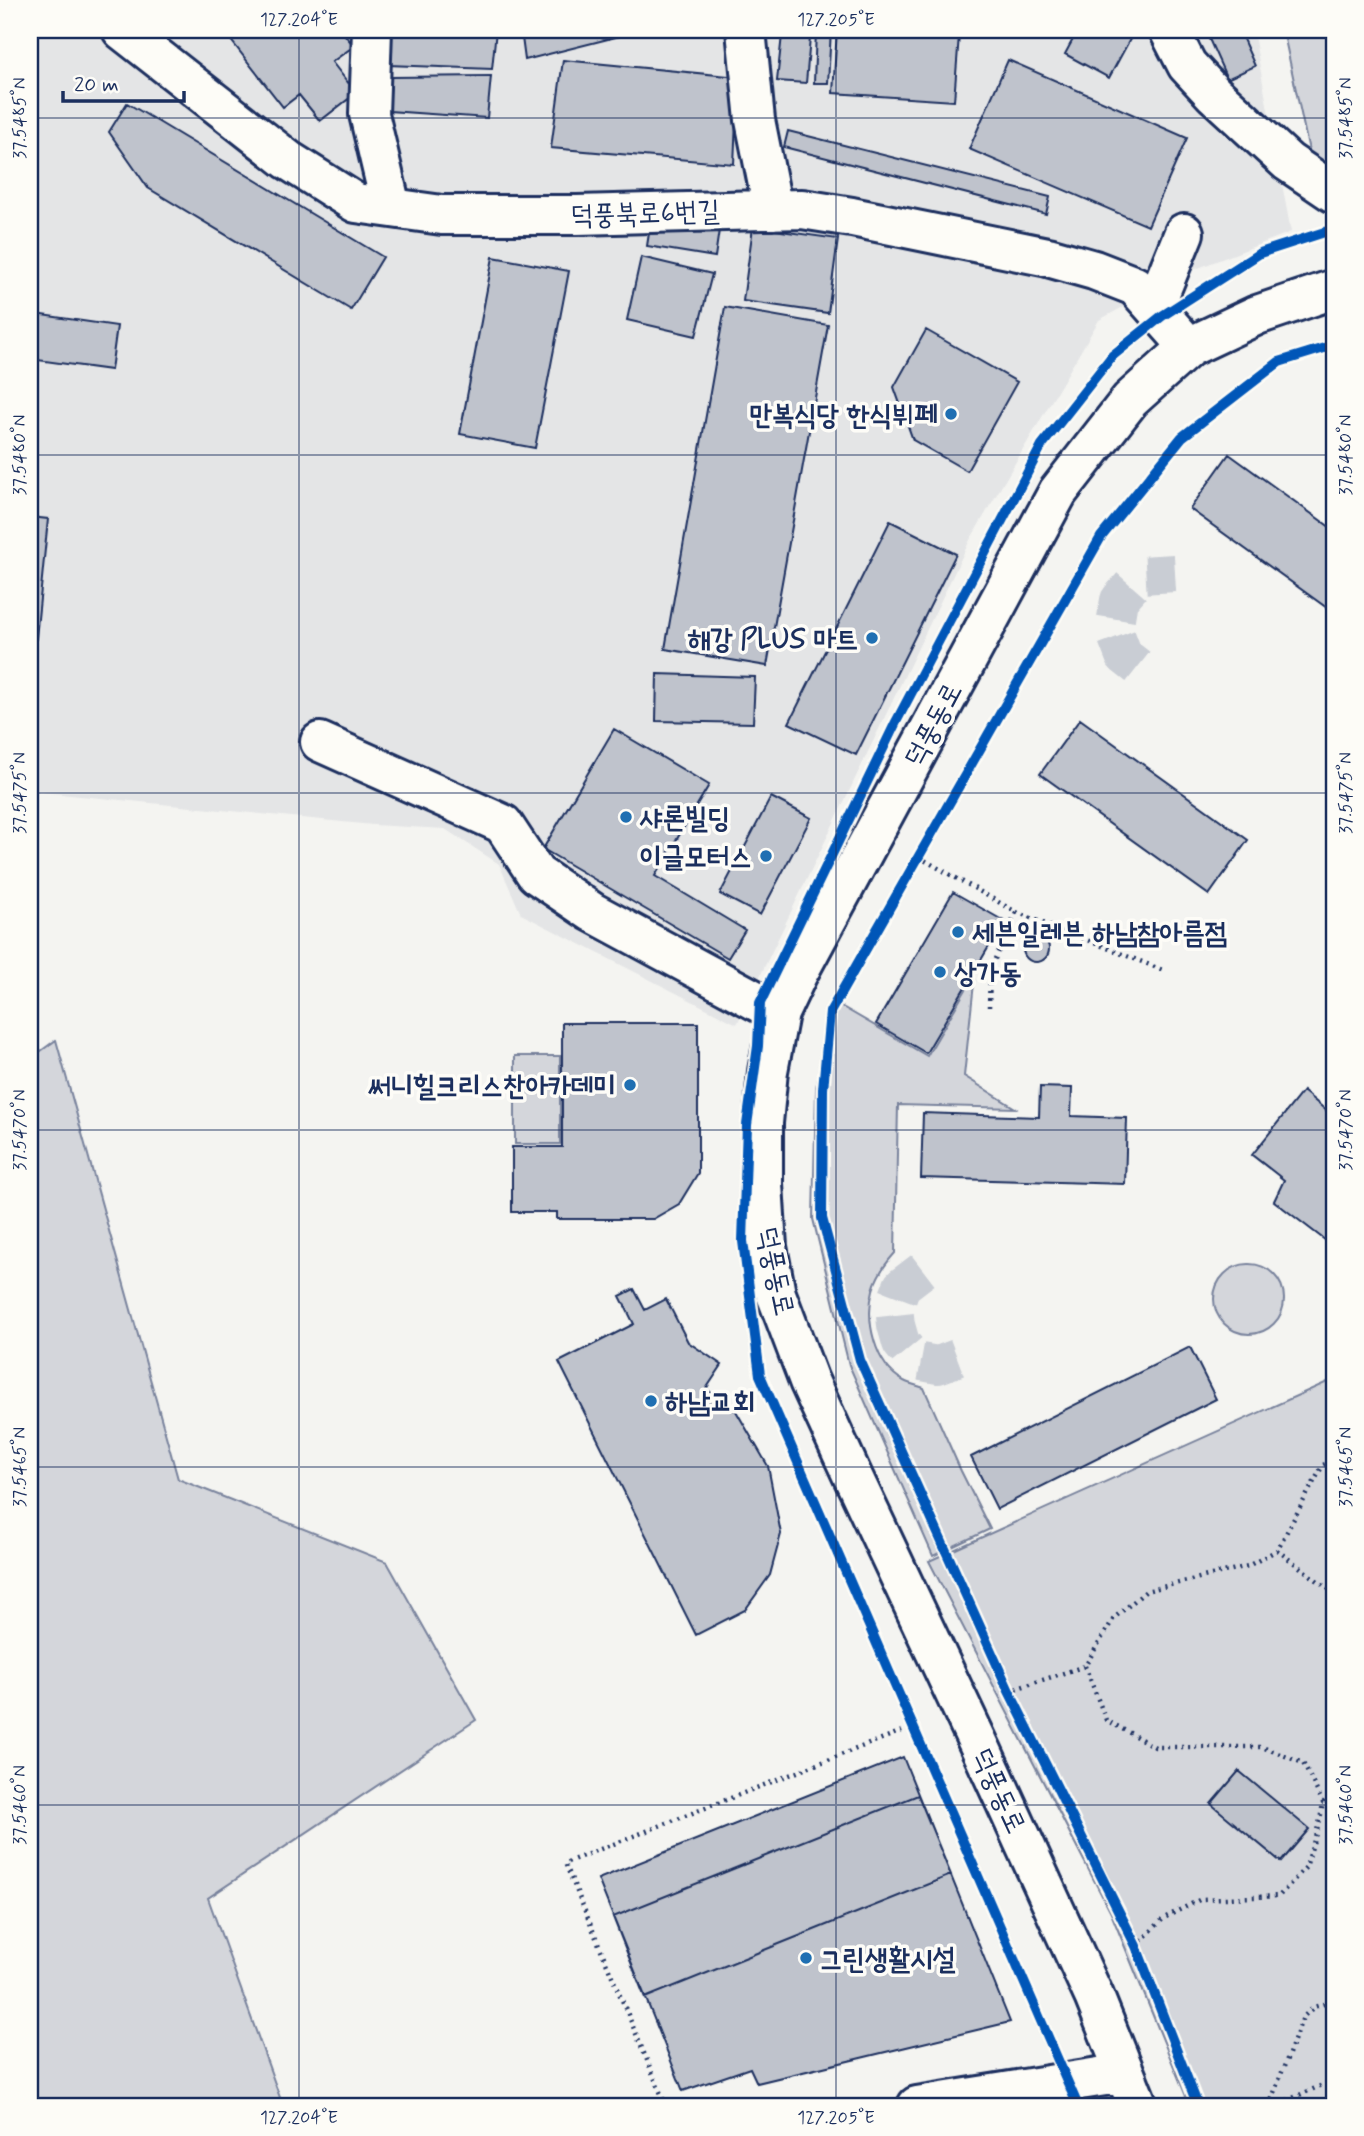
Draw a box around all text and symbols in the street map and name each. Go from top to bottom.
text: 127.204°E [260,8,338,32]
text: 127.205°E [797,8,875,32]
scale bar [63,60,184,104]
text: 20 m [74,71,119,99]
text: 37.5485°N [8,77,32,159]
text: 37.5485°N [1334,77,1358,159]
street label: 덕풍북로6번길 [570,193,720,236]
place label: 만복식당 한식뷔페 [749,398,937,435]
marker: 만복식당 한식뷔페 [943,406,959,422]
text: 37.5480°N [8,415,32,496]
text: 37.5480°N [1334,415,1358,496]
place label: 해강 PLUS 마트 [688,622,858,659]
marker: 해강 PLUS 마트 [864,630,880,646]
street label: 덕풍동로 [897,677,972,774]
text: 37.5475°N [8,752,32,834]
text: 37.5475°N [1334,752,1358,834]
place label: 샤론빌딩 [639,801,730,838]
marker: 샤론빌딩 [618,809,634,825]
place label: 이글모터스 [639,840,752,877]
marker: 이글모터스 [758,848,774,864]
place label: 세븐일레븐 하남참아름점 [972,916,1227,953]
marker: 세븐일레븐 하남참아름점 [950,924,966,940]
place label: 상가동 [954,956,1022,993]
marker: 상가동 [932,964,948,980]
place label: 써니힐크리스찬아카데미 [367,1069,616,1106]
marker: 써니힐크리스찬아카데미 [622,1077,638,1093]
text: 37.5470°N [8,1089,32,1171]
text: 37.5470°N [1334,1089,1358,1171]
street label: 덕풍동로 [747,1224,802,1319]
place label: 하남교회 [665,1385,755,1422]
marker: 하남교회 [643,1393,659,1409]
text: 37.5465°N [8,1427,32,1507]
text: 37.5465°N [1334,1427,1358,1507]
street label: 덕풍동로 [962,1742,1034,1840]
text: 37.5460°N [8,1765,32,1845]
text: 37.5460°N [1334,1765,1358,1845]
place label: 그린생활시설 [820,1942,956,1979]
marker: 그린생활시설 [798,1950,814,1966]
text: 127.204°E [260,2106,338,2130]
text: 127.205°E [797,2106,875,2130]

